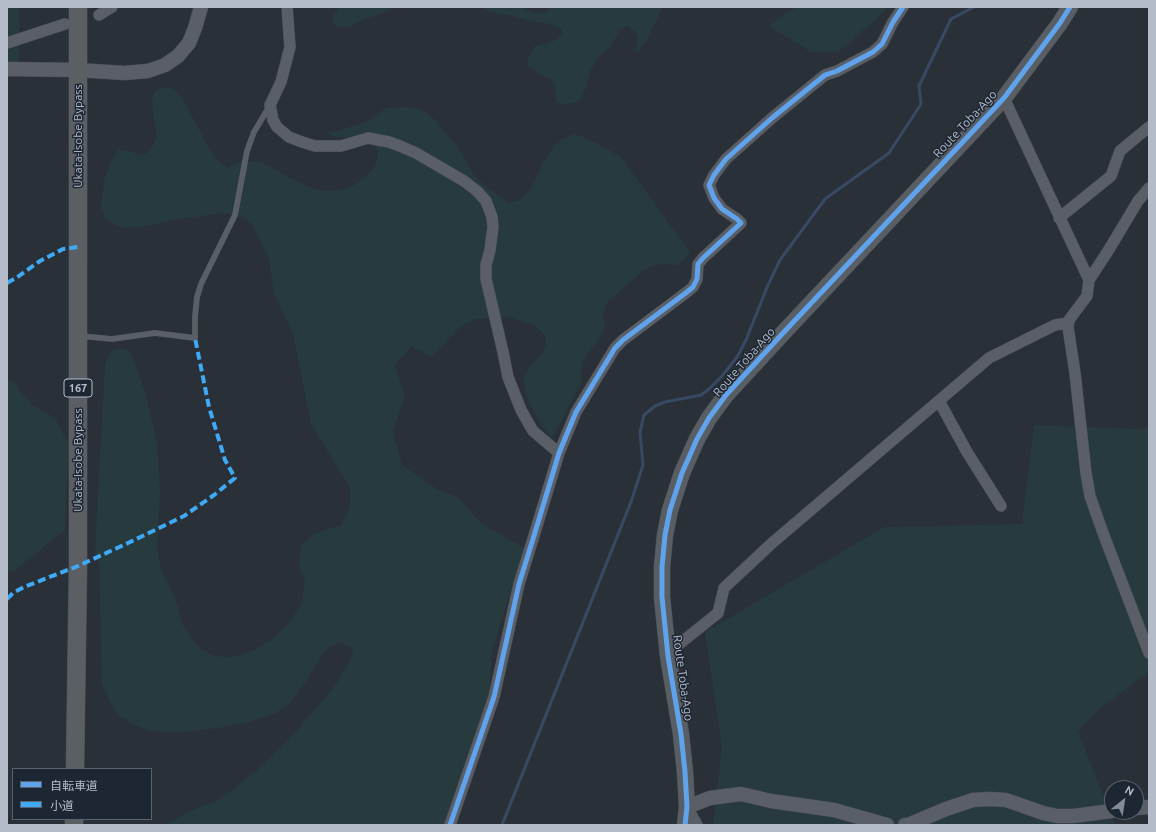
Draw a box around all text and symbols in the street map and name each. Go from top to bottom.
street label: Ukata-Isobe Bypass [71,84,85,188]
street label: Route Toba-Ago [930,87,1000,161]
street label: Route Toba-Ago [710,324,778,400]
road number: 167 [64,379,92,397]
street label: Ukata-Isobe Bypass [71,408,85,512]
street label: Route Toba-Ago [670,634,696,722]
legend [12,768,152,820]
text: 自転車道 [50,779,98,792]
north arrow [1104,780,1144,820]
text: N [1123,783,1136,798]
text: 小道 [50,799,74,812]

